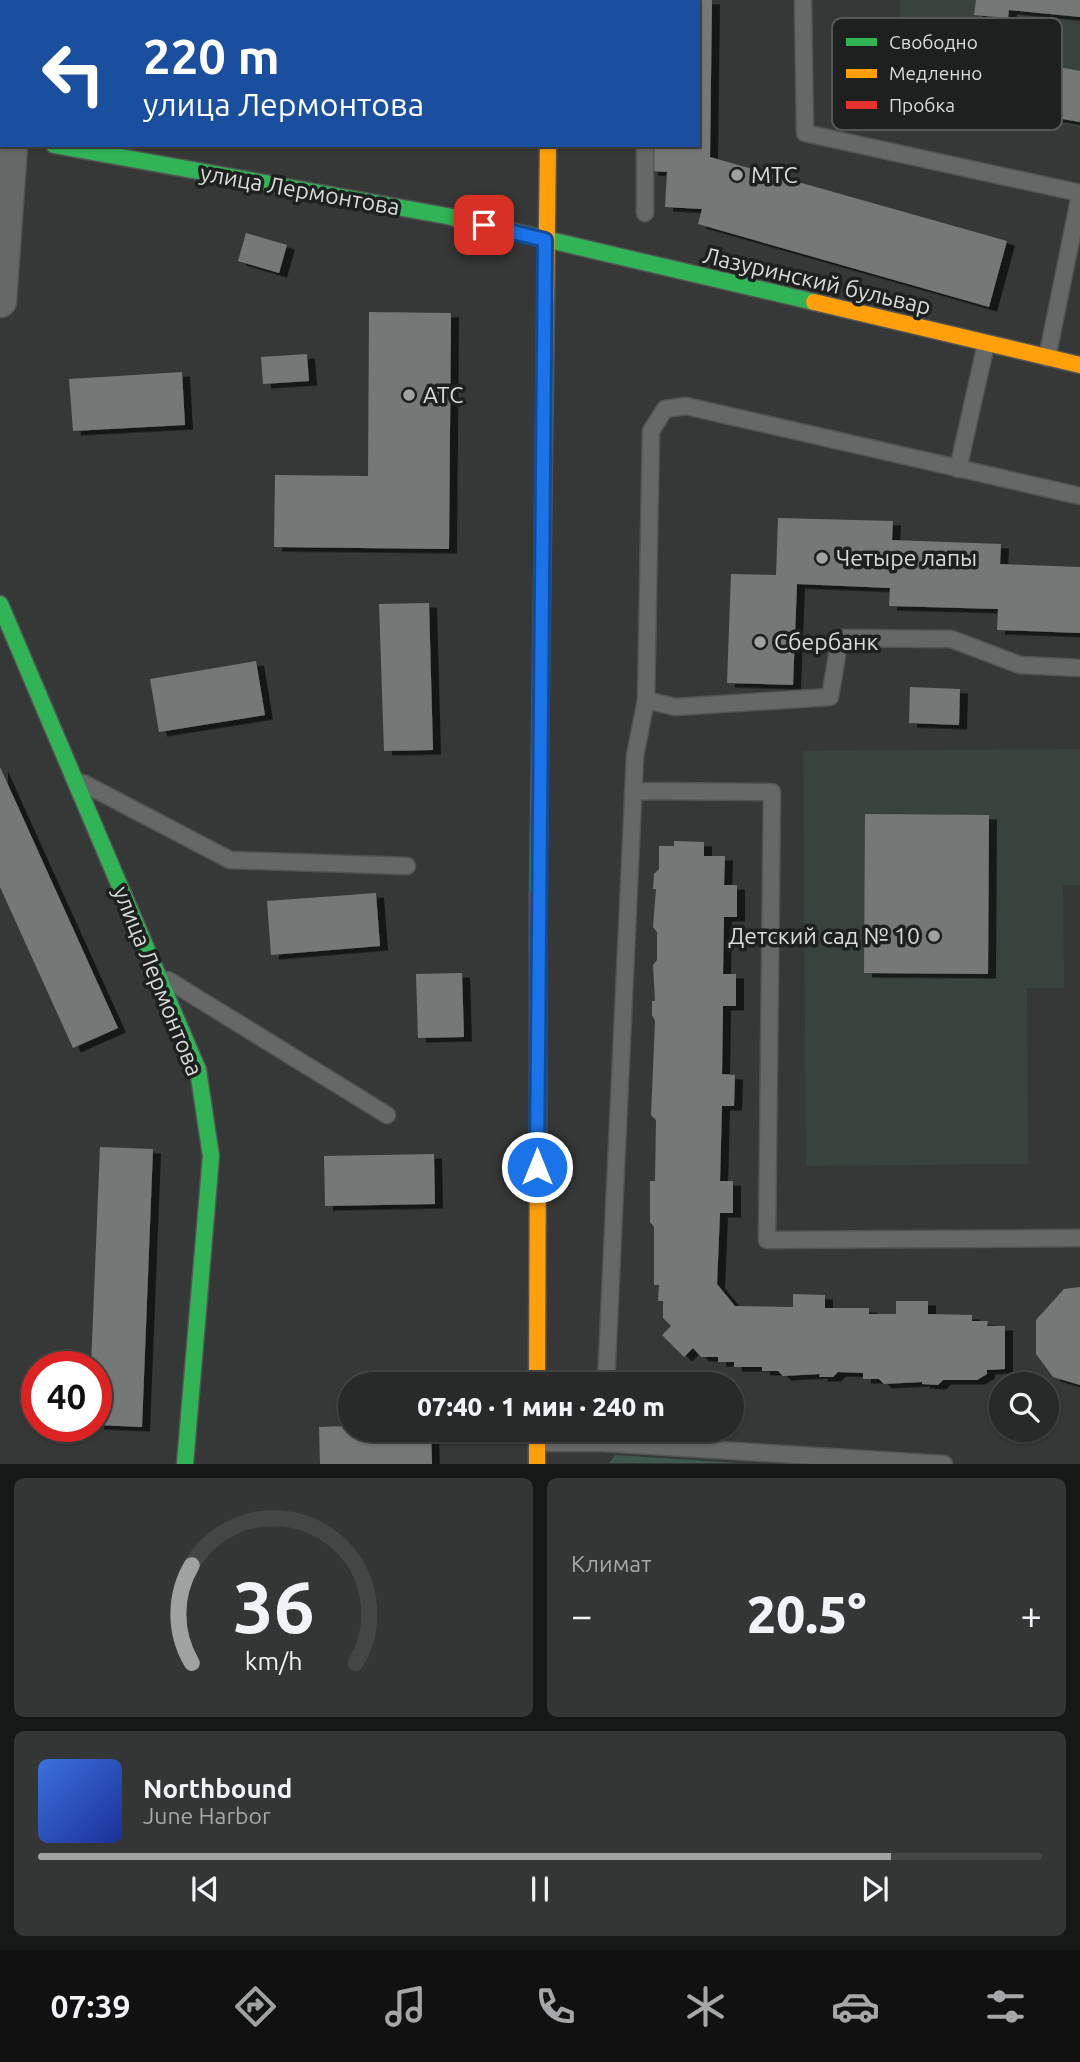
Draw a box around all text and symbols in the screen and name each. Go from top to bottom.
legend [832,18,1062,130]
icon: left [28,28,119,119]
text: 220 m [143,28,280,83]
text: Свободно [889,31,978,53]
text: Медленно [889,62,982,84]
text: улица Лермонтова [143,86,424,122]
text: Пробка [889,94,955,116]
street label: улица Лермонтова [198,160,402,219]
place label: МТС [751,162,798,187]
marker: МТС [729,167,745,183]
pin [454,195,514,255]
icon: arrive [465,206,503,244]
street label: Лазуринский бульвар [701,242,933,319]
place label: АТС [423,382,463,407]
marker: АТС [401,387,417,403]
place label: Четыре лапы [836,545,977,570]
marker: Четыре лапы [814,550,830,566]
place label: Сбербанк [774,629,878,654]
marker: Сбербанк [752,634,768,650]
street label: улица Лермонтова [109,882,208,1079]
place label: Детский сад № 10 [728,923,920,948]
marker: Детский сад № 10 [926,928,942,944]
position arrow [500,1130,574,1204]
speed limit sign: 40 [21,1351,112,1442]
map controls [989,1372,1059,1442]
button: search [989,1372,1059,1442]
text: 07:40 · 1 мин · 240 m [417,1392,665,1421]
text: Климат [571,1551,651,1576]
text: 36 [232,1566,315,1648]
text: 20.5° [747,1585,866,1643]
text: − [571,1594,592,1636]
text: + [1021,1594,1042,1636]
text: km/h [245,1647,302,1675]
text: Northbound [143,1774,292,1803]
text: June Harbor [143,1803,271,1828]
icon: previous [186,1870,224,1908]
icon: pause [521,1870,559,1908]
icon: next [856,1870,894,1908]
icon: directions [231,1982,280,2031]
icon: music [381,1982,430,2031]
icon: phone [531,1982,580,2031]
icon: climate [681,1982,730,2031]
icon: car [831,1982,880,2031]
icon: filters [981,1982,1030,2031]
text: 07:39 [50,1988,131,2024]

